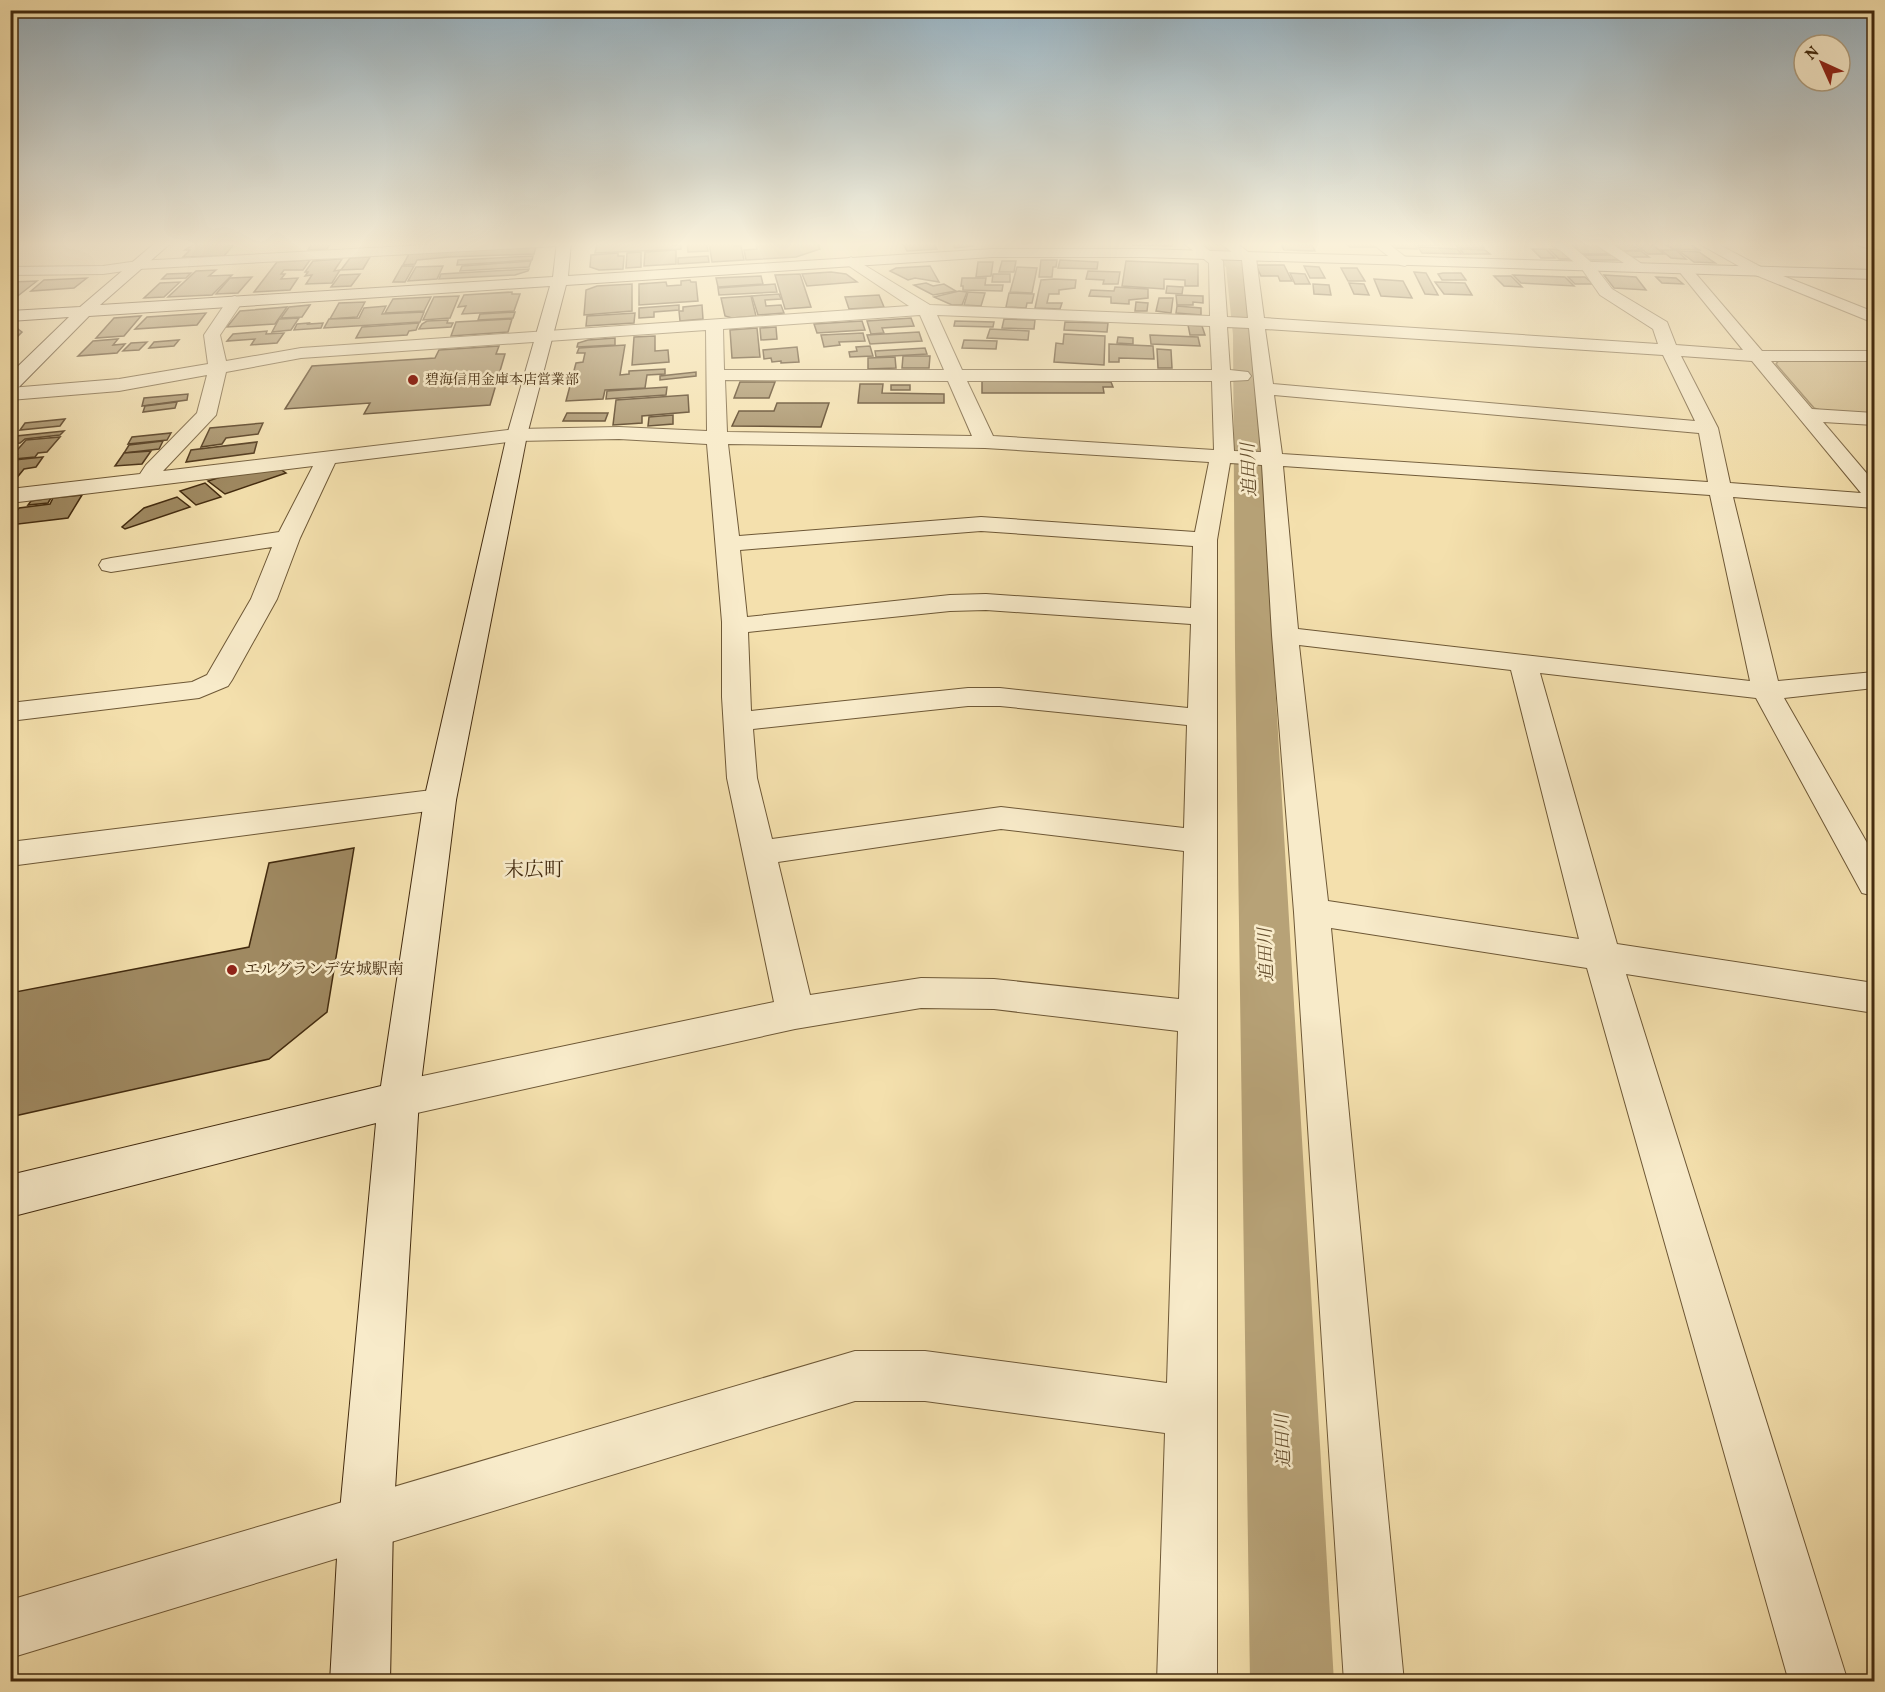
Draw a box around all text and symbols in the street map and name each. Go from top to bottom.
north arrow [1792,33,1852,93]
text: N [1801,42,1825,66]
place label: 碧海信用金庫本店営業部 [425,371,579,390]
marker: 碧海信用金庫本店営業部 [406,373,420,387]
water label: 追田川 [1236,441,1263,497]
district label: 末広町 [504,857,564,885]
water label: 追田川 [1253,926,1280,982]
place label: エルグランデ安城駅南 [244,959,404,981]
marker: エルグランデ安城駅南 [225,963,239,977]
water label: 追田川 [1270,1412,1297,1468]

